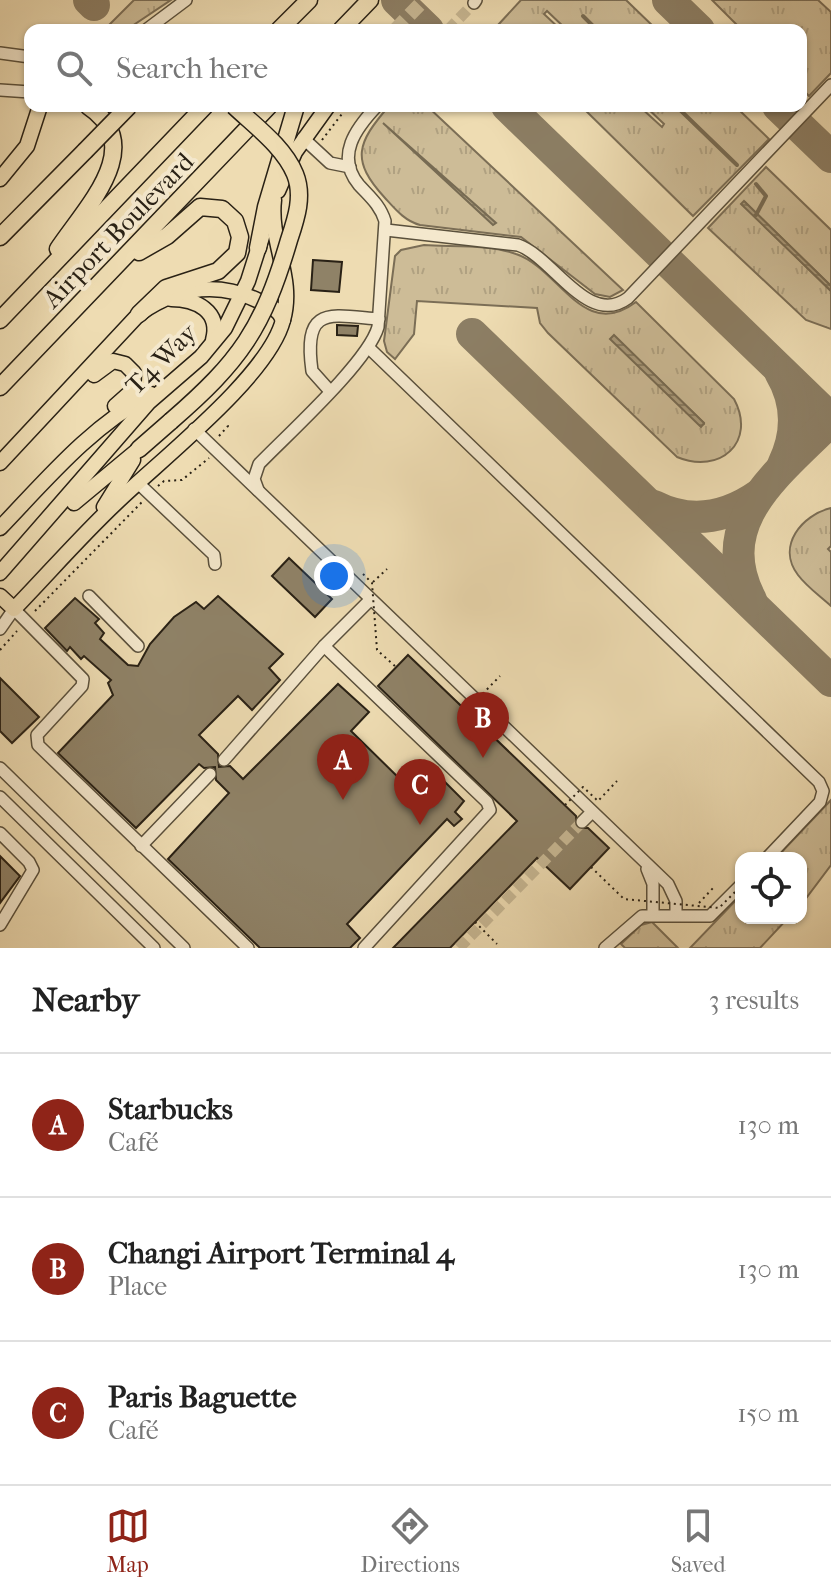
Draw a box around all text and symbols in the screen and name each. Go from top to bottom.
search box [24,24,807,112]
icon: search [52,46,96,90]
text: Search here [116,51,268,86]
street label: Airport Boulevard [36,146,201,315]
street label: T4 Way [119,317,204,401]
your location [314,556,354,596]
pin: B [457,692,509,758]
pin: A [317,734,369,800]
pin: C [394,759,446,825]
map controls [735,852,807,924]
button: locate [735,852,807,924]
text: Nearby [32,980,139,1020]
text: 3 results [709,985,799,1016]
text: Starbucks [108,1092,233,1127]
text: A [50,1110,66,1141]
text: 130 m [738,1110,799,1141]
text: Café [108,1127,159,1158]
text: Changi Airport Terminal 4 [108,1236,454,1271]
text: B [50,1254,66,1285]
text: 130 m [738,1254,799,1285]
text: Place [108,1271,167,1302]
text: Paris Baguette [108,1380,297,1415]
text: C [49,1398,67,1429]
text: 150 m [737,1398,799,1429]
text: Café [108,1415,159,1446]
tab: Map [106,1504,150,1578]
tab: Directions [361,1504,460,1578]
tab: Saved [671,1504,725,1578]

